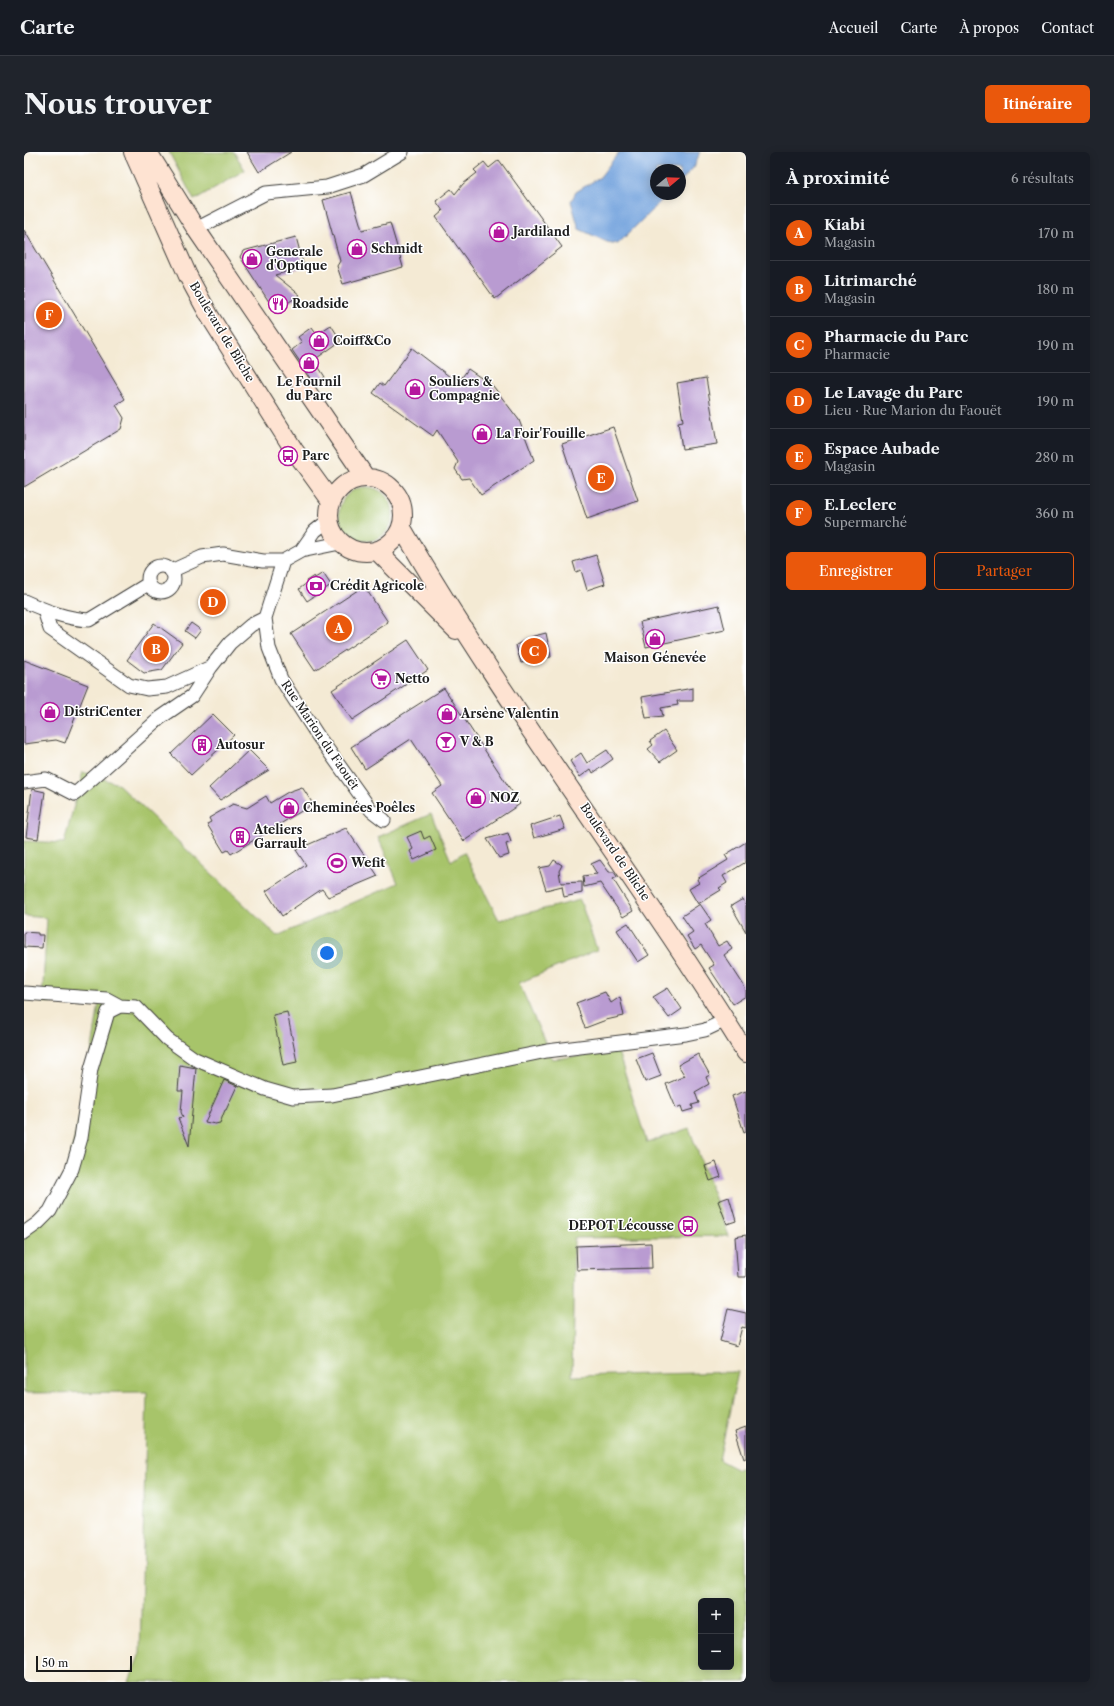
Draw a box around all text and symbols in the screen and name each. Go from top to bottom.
text: Carte [20,16,75,39]
text: Accueil [829,19,879,37]
text: Carte [901,19,937,37]
text: À propos [959,19,1019,37]
text: Contact [1041,19,1094,37]
button: Itinéraire [985,85,1090,123]
text: Nous trouver [24,87,212,121]
north arrow [650,164,686,200]
text: À proximité [786,168,890,188]
text: 6 résultats [1011,170,1074,186]
text: Kiabi [824,215,865,234]
shop icon: Jardiland [488,221,510,243]
place label: Jardiland [511,224,570,239]
text: A [794,225,804,241]
text: 170 m [1038,225,1074,241]
text: Magasin [824,234,875,250]
shop icon: Schmidt [346,238,368,260]
place label: Schmidt [371,241,423,256]
place label: Generale d'Optique [266,244,327,273]
shop icon: Generale d'Optique [241,248,263,270]
text: Litrimarché [824,271,917,290]
street label: Boulevard de Bliche [187,279,258,385]
text: B [794,281,804,297]
text: 180 m [1037,281,1074,297]
text: Magasin [824,290,875,306]
restaurant icon: Roadside [267,293,289,315]
place label: Roadside [292,296,349,311]
pin: F [36,300,62,330]
text: Pharmacie du Parc [824,327,968,346]
shop icon: Coiff&Co [308,330,330,352]
place label: Coiff&Co [333,333,391,348]
text: C [794,337,804,353]
text: 190 m [1037,337,1074,353]
text: Pharmacie [824,346,890,362]
shop icon: Le Fournil du Parc [298,352,320,374]
place label: Le Fournil du Parc [277,374,341,403]
place label: Souliers & Compagnie [429,374,500,403]
shop icon: Souliers & Compagnie [404,378,426,400]
text: Le Lavage du Parc [824,383,962,402]
text: D [793,393,805,409]
text: 190 m [1037,393,1074,409]
text: Lieu · Rue Marion du Faouët [824,402,1002,418]
shop icon: La Foir'Fouille [471,423,493,445]
place label: La Foir'Fouille [496,426,585,441]
text: Espace Aubade [824,439,940,458]
bus stop icon: Parc [277,445,299,467]
place label: Parc [302,448,330,463]
text: E [794,449,804,465]
text: 280 m [1035,449,1074,465]
text: Magasin [824,458,875,474]
pin: E [588,463,614,493]
text: E.Leclerc [824,495,896,514]
text: F [795,505,803,521]
text: 360 m [1035,505,1074,521]
text: Supermarché [824,514,907,530]
button: Enregistrer [786,552,926,590]
button: Partager [934,552,1074,590]
bank icon: Crédit Agricole [305,575,327,597]
place label: Crédit Agricole [330,578,424,593]
pin: D [200,587,226,617]
pin: A [326,613,352,643]
shop icon: Maison Génevée [644,628,666,650]
pin: B [143,634,169,664]
pin: C [521,636,547,666]
place label: Maison Génevée [604,650,706,665]
supermarket icon: Netto [370,668,392,690]
place label: Netto [395,671,430,686]
street label: Rue Marion du Faouët [278,677,363,793]
shop icon: DistriCenter [39,701,61,723]
shop icon: Arsène Valentin [436,703,458,725]
place label: DistriCenter [64,704,142,719]
place label: Arsène Valentin [460,706,560,721]
bar icon: V & B [435,731,457,753]
building icon: Autosur [191,734,213,756]
place label: V & B [459,734,494,749]
place label: Autosur [215,737,265,752]
shop icon: NOZ [465,787,487,809]
place label: NOZ [490,790,520,805]
shop icon: Cheminées Poêles [278,797,300,819]
place label: Cheminées Poêles [303,800,416,815]
street label: Boulevard de Bliche [577,800,654,904]
place label: Ateliers Garrault [253,822,307,851]
building icon: Ateliers Garrault [229,826,251,848]
sports icon: Wefit [326,852,348,874]
place label: Wefit [350,855,385,870]
your location [317,943,337,963]
bus stop icon: DEPOT Lécousse [677,1215,699,1237]
place label: DEPOT Lécousse [569,1218,674,1233]
map controls [698,1598,734,1670]
button: + [698,1598,734,1634]
button: − [698,1634,734,1670]
scale bar [36,1654,132,1673]
text: 50 m [42,1656,68,1670]

